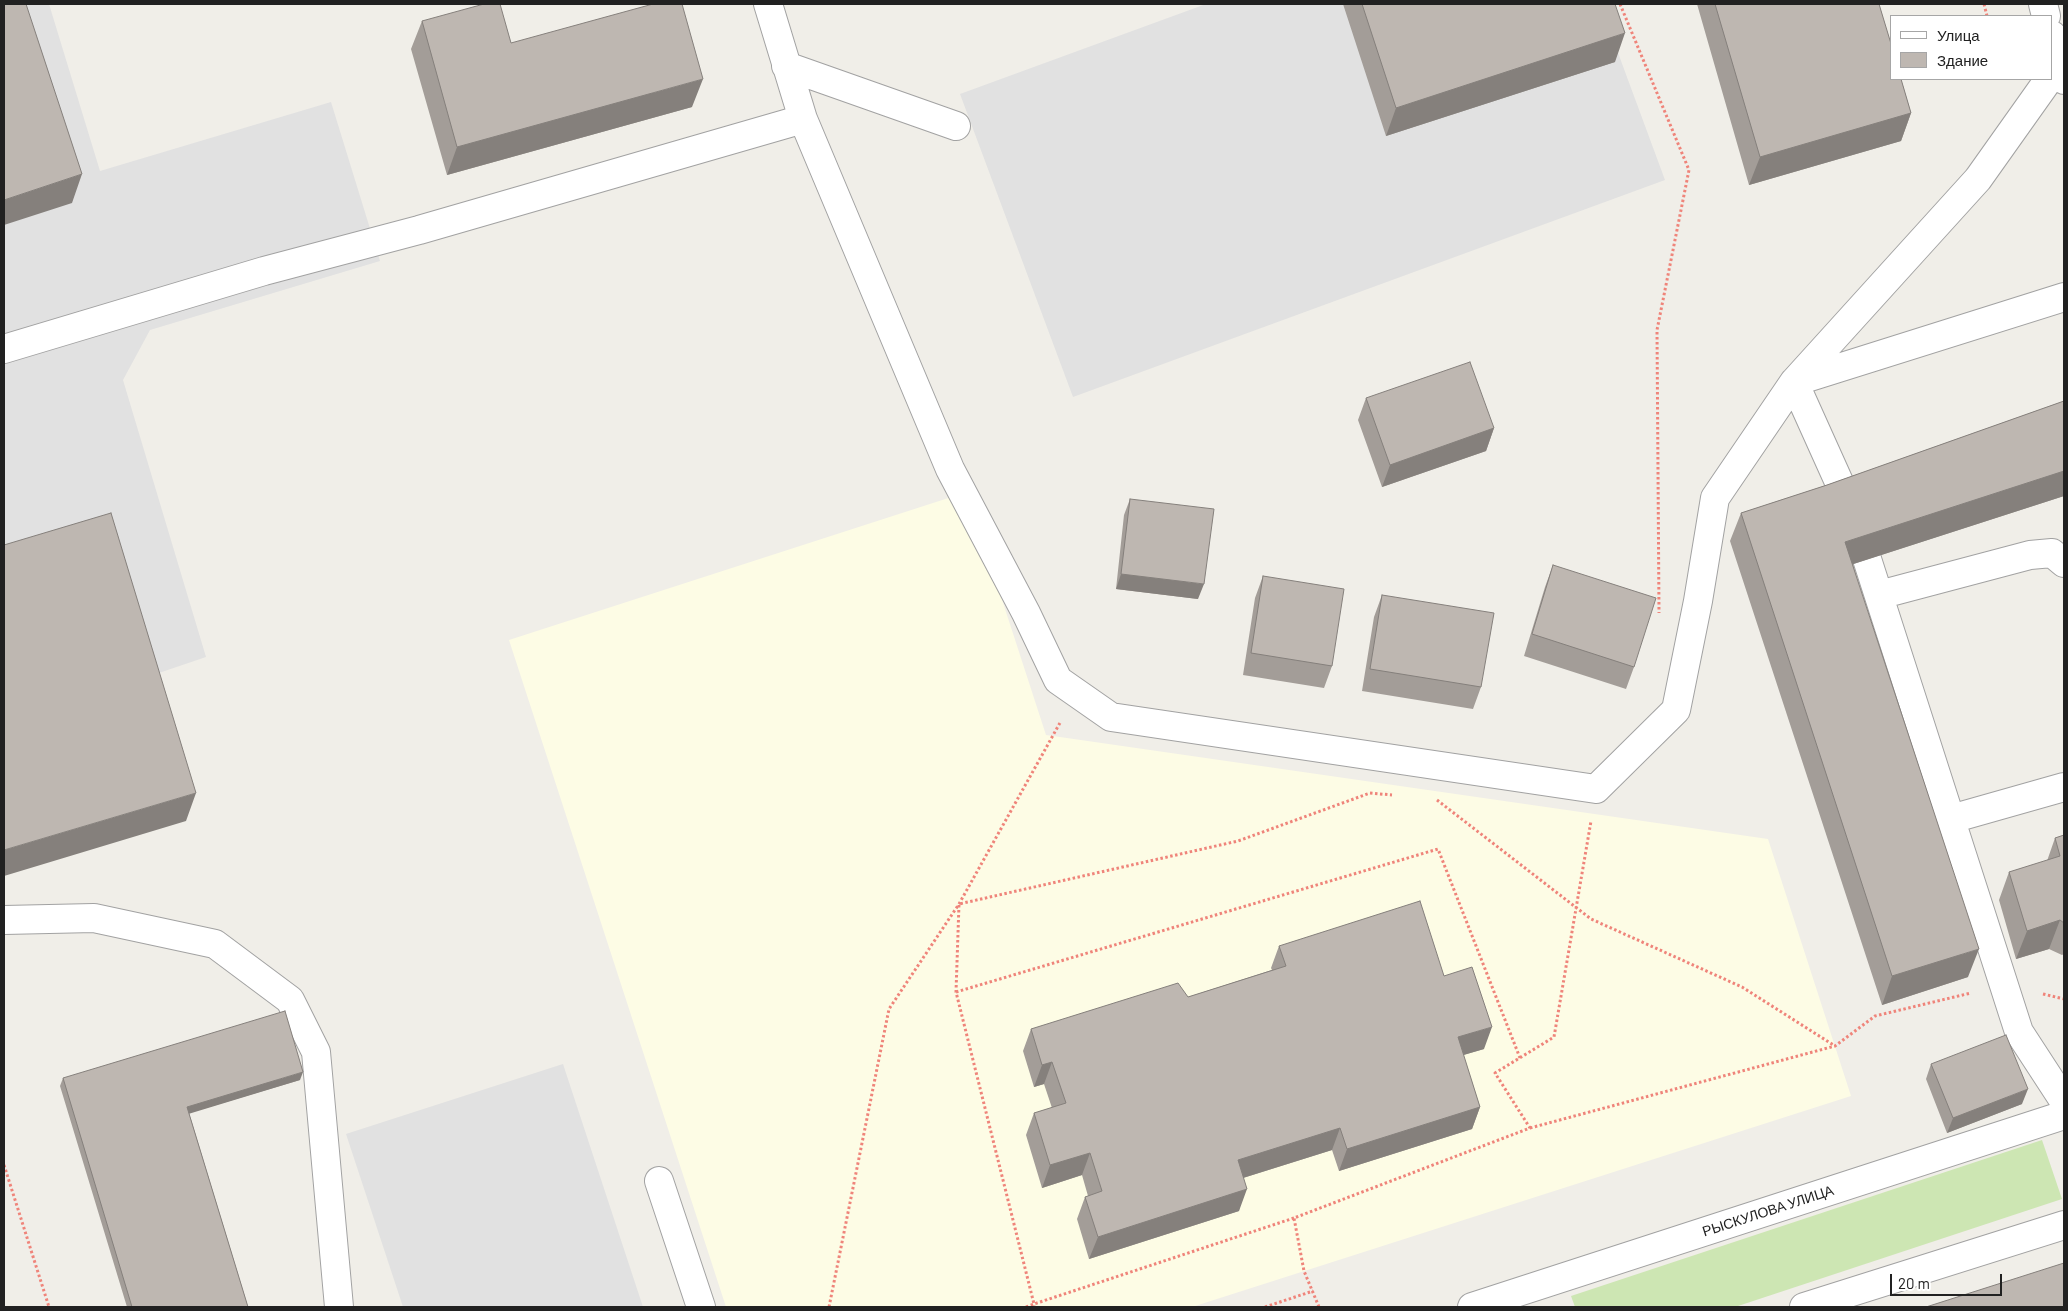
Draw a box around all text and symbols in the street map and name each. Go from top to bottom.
legend [1890,15,2053,80]
text: Улица [1937,26,1980,44]
text: Здание [1937,51,1988,69]
street label: РЫСКУЛОВА УЛИЦА [1700,1182,1836,1240]
scale bar [1893,1264,2006,1296]
text: 20 m [1898,1274,1930,1292]

